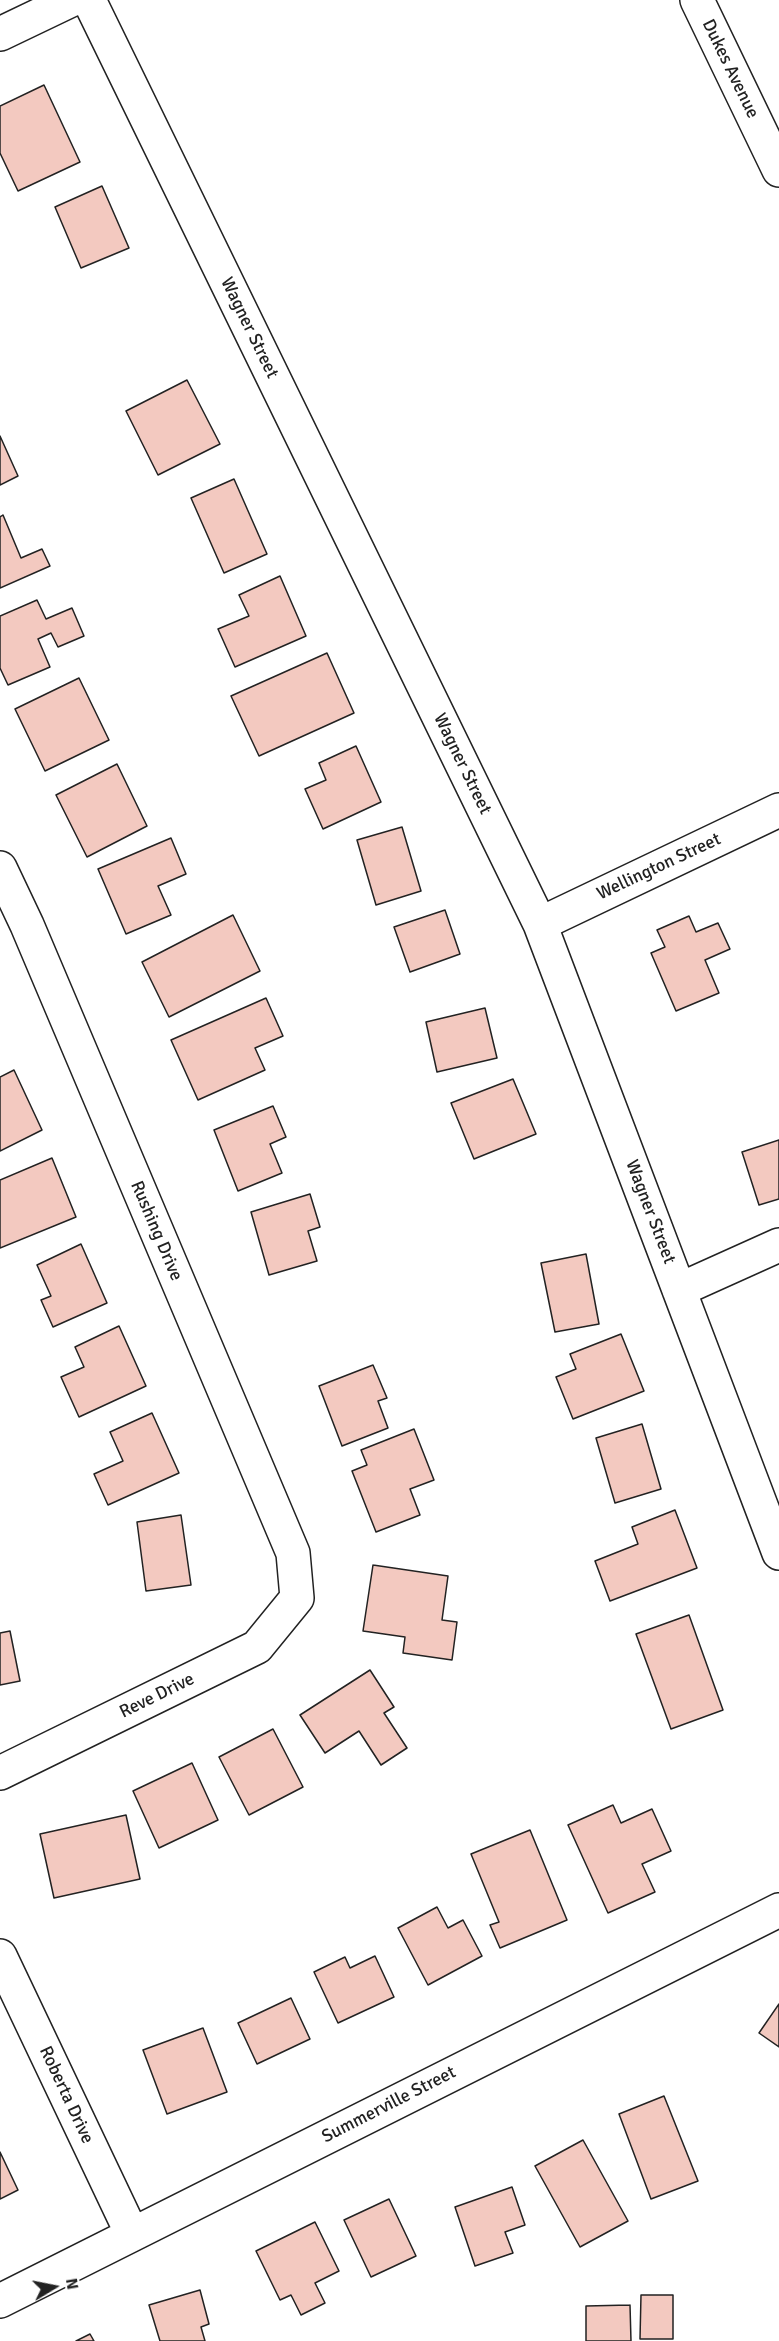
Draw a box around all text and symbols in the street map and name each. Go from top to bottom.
street label: Dukes Avenue [697,16,763,122]
street label: Wagner Street [215,274,283,382]
street label: Wagner Street [428,710,496,818]
street label: Wellington Street [594,829,724,905]
street label: Wagner Street [620,1157,680,1267]
street label: Rushing Drive [125,1178,187,1284]
street label: Reve Drive [116,1669,198,1723]
street label: Roberta Drive [34,2043,98,2147]
street label: Summerville Street [318,2062,460,2148]
north arrow [24,2257,84,2317]
text: N [61,2277,83,2291]

